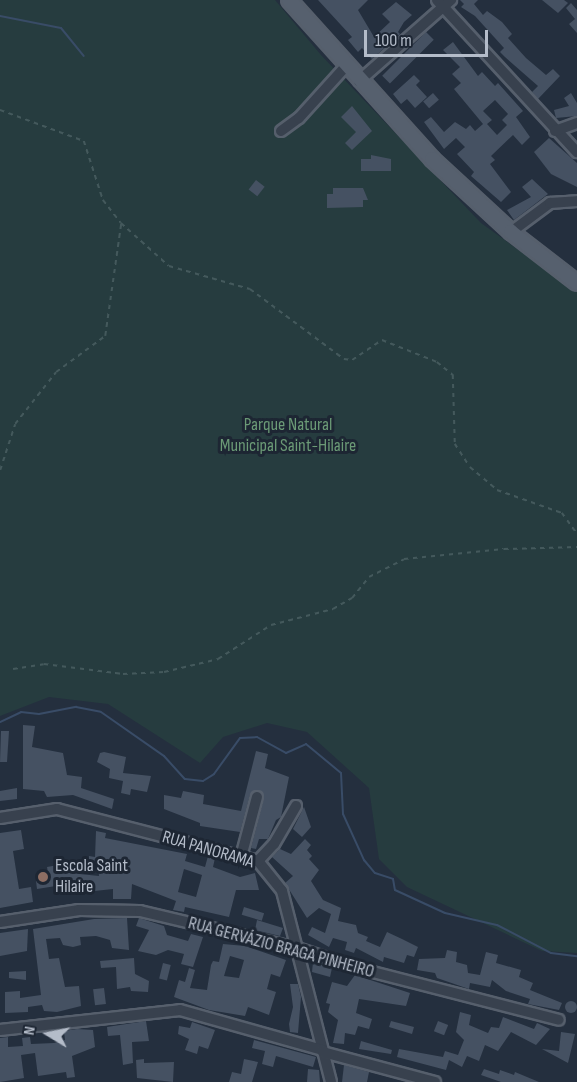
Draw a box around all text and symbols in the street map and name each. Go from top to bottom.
scale bar [367,18,492,56]
text: 100 m [375,30,412,51]
park label: Parque Natural Municipal Saint-Hilaire [220,415,356,458]
street label: RUA PANORAMA [159,827,257,873]
place label: Escola Saint Hilaire [55,856,128,898]
marker: Escola Saint Hilaire [36,870,50,884]
street label: RUA GERVÁZIO BRAGA PINHEIRO [186,913,376,983]
north arrow [18,1004,78,1064]
text: N [20,1025,40,1037]

